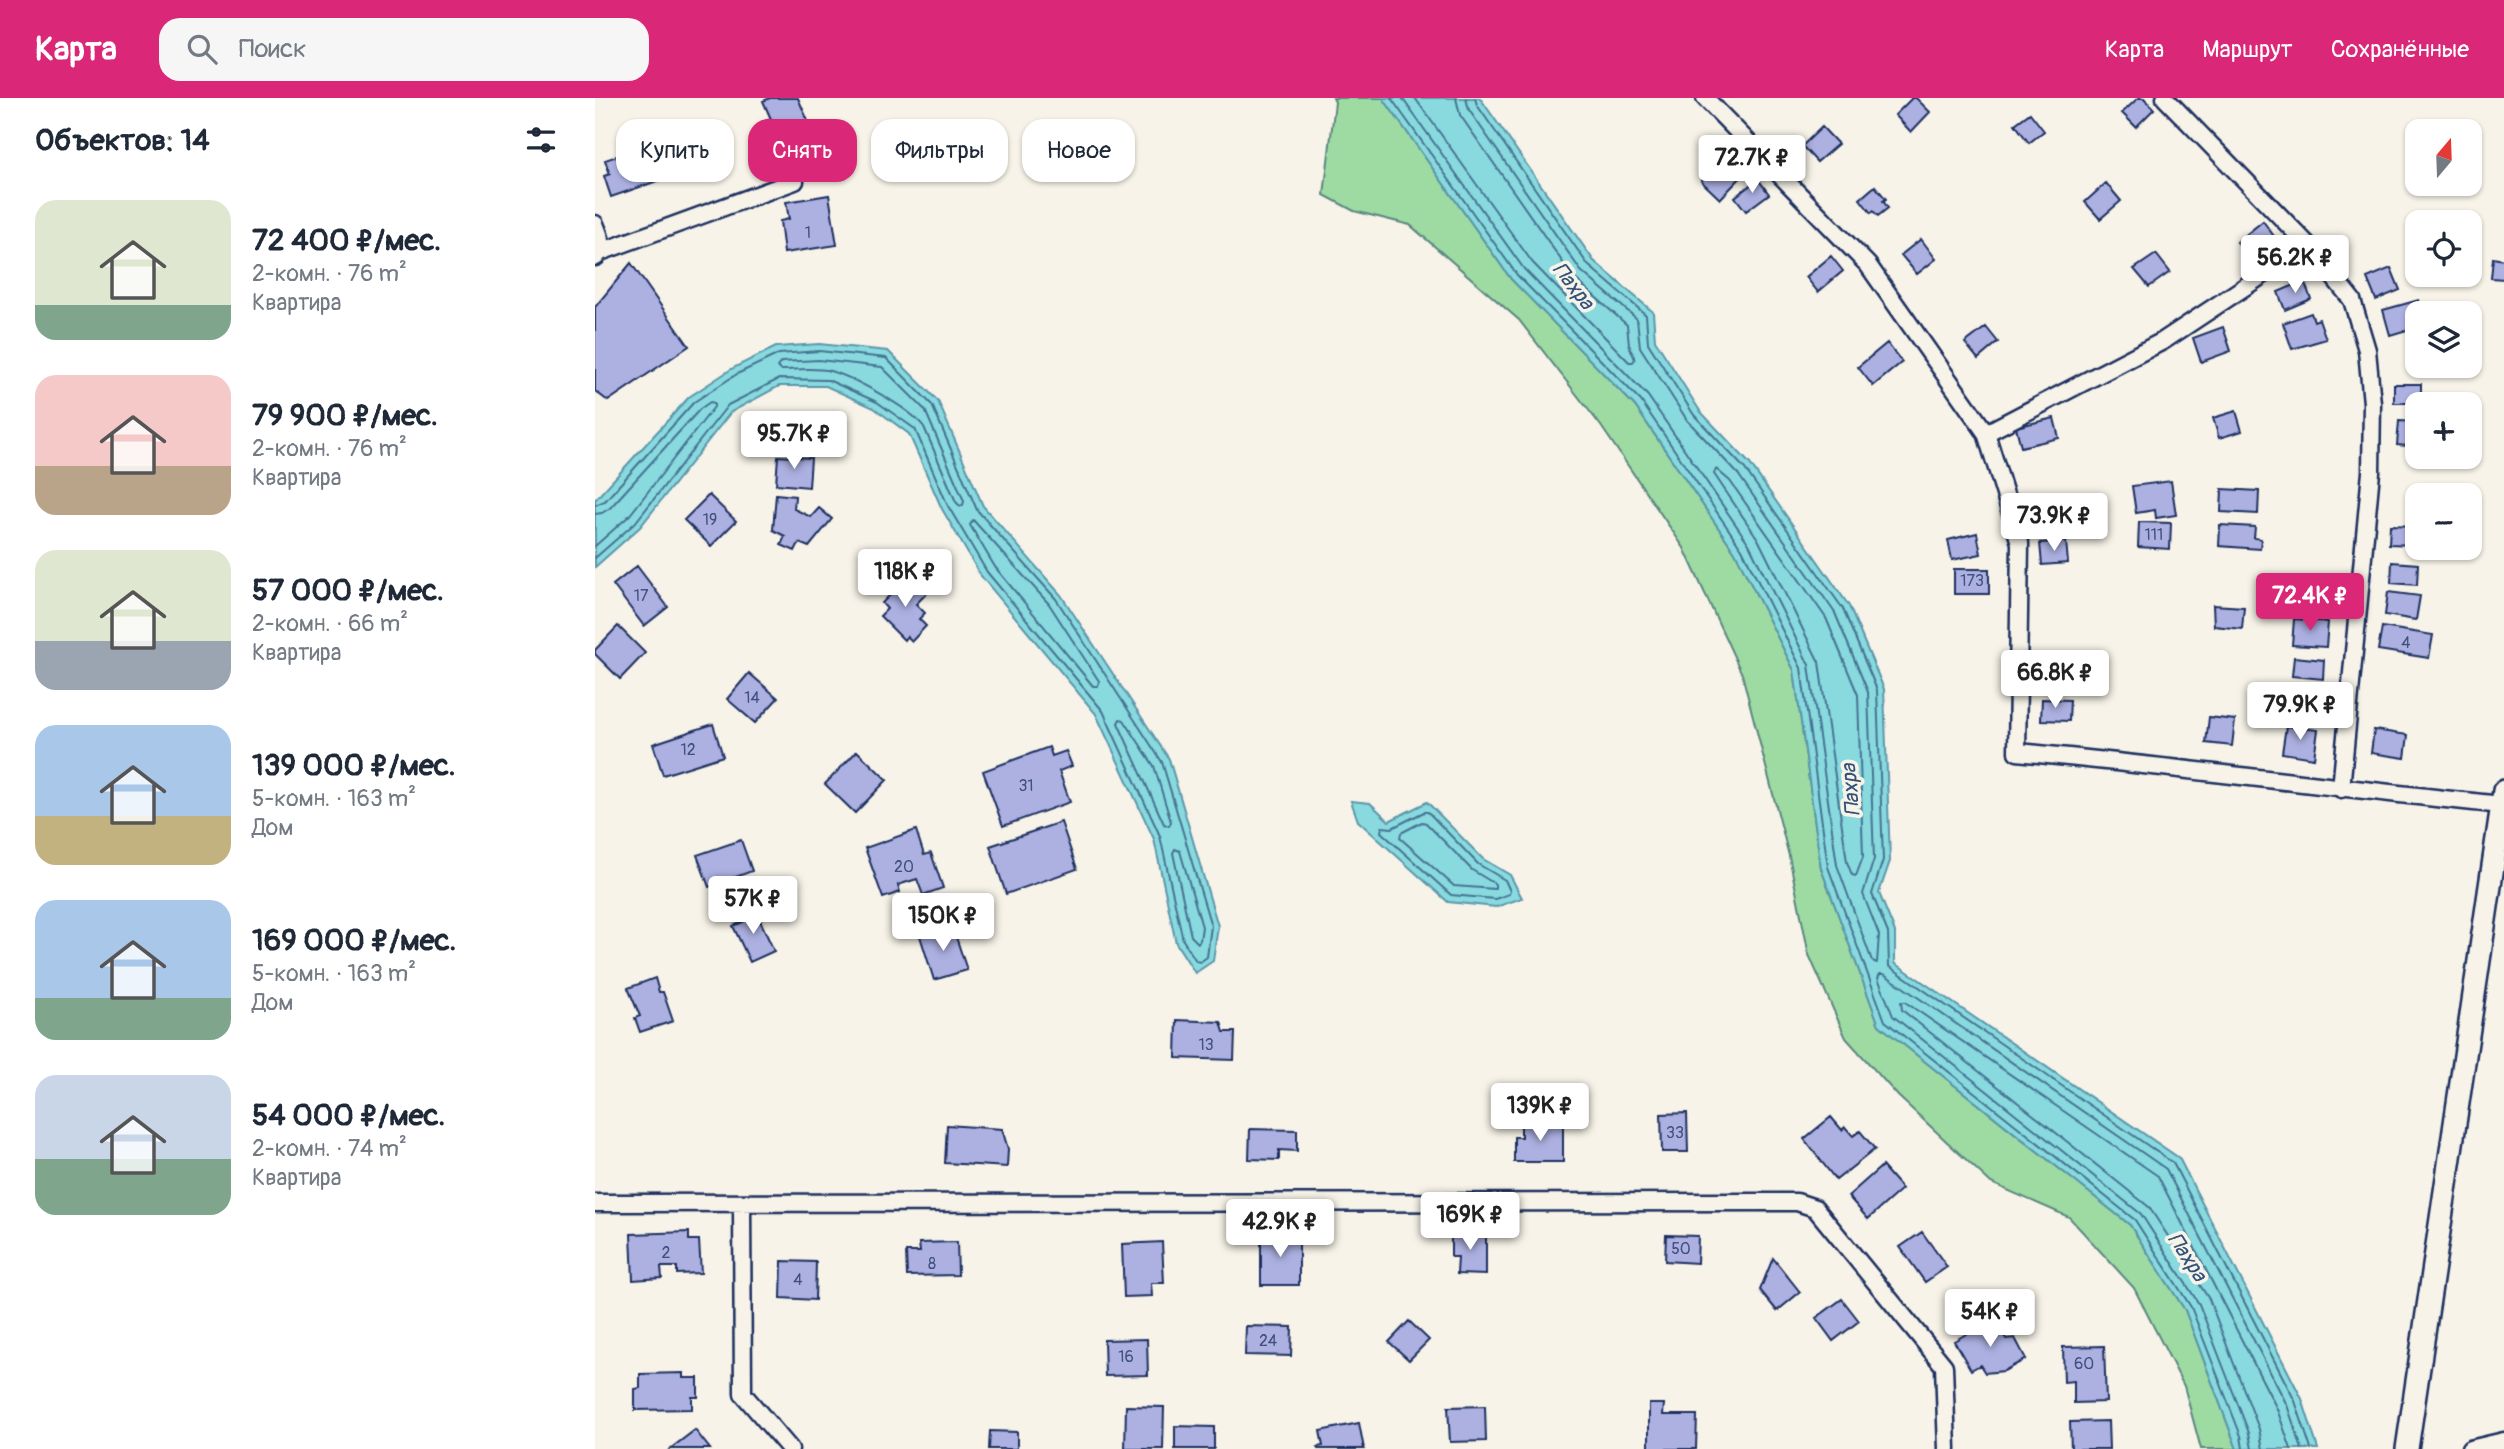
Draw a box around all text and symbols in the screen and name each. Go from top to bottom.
search box [159,18,649,81]
text: Карта [35,29,117,70]
icon: search [183,30,221,68]
text: Поиск [239,33,307,65]
text: Карта [2105,35,2164,64]
text: Маршрут [2202,35,2293,64]
text: Сохранённые [2331,35,2469,64]
chip: Купить [616,119,734,182]
chip: Снять [748,119,857,182]
chip: Фильтры [871,119,1008,182]
chip: Новое [1022,119,1135,182]
north arrow [2405,119,2481,196]
map controls [2405,119,2482,560]
icon: filters [522,121,560,159]
text: Объектов: 14 [35,122,210,159]
pin: 72.7K ₽ [1687,136,1817,195]
text: 72.7K ₽ [1715,143,1789,172]
button: locate [2405,210,2482,287]
text: 72 400 ₽/мес. [252,222,441,259]
house number: 1 [805,223,811,243]
icon: home [91,228,175,312]
pin: 56.2K ₽ [2230,236,2360,295]
text: 56.2K ₽ [2257,243,2333,272]
water label: Пахра [1546,257,1601,316]
text: 2-комн. · 76 m² [252,259,407,288]
text: Квартира [252,288,341,317]
button: layers [2405,301,2482,378]
button: + [2405,392,2482,469]
text: 79 900 ₽/мес. [252,397,438,434]
icon: home [91,403,175,487]
pin: 95.7K ₽ [729,412,859,471]
text: 95.7K ₽ [757,419,831,448]
text: 2-комн. · 76 m² [252,434,407,463]
text: Квартира [252,463,341,492]
button: − [2405,483,2482,560]
pin: 73.9K ₽ [1989,494,2119,553]
text: 73.9K ₽ [2017,501,2091,530]
house number: 19 [703,510,717,530]
house number: 111 [2145,525,2163,545]
pin: 118K ₽ [848,550,962,609]
text: 118K ₽ [874,557,936,586]
house number: 173 [1960,571,1984,591]
text: 57 000 ₽/мес. [252,572,444,609]
pin: 72.4K ₽ [2245,574,2375,633]
icon: home [91,578,175,662]
text: 72.4K ₽ [2272,581,2348,610]
house number: 17 [634,586,649,606]
text: 2-комн. · 66 m² [252,609,408,638]
house number: 4 [2401,633,2411,653]
text: Квартира [252,638,341,667]
pin: 66.8K ₽ [1990,650,2120,710]
text: 66.8K ₽ [2017,658,2093,687]
pin: 79.9K ₽ [2235,682,2365,742]
house number: 14 [744,688,760,708]
text: 79.9K ₽ [2263,690,2337,719]
house number: 12 [680,740,696,760]
text: 139 000 ₽/мес. [252,747,456,784]
icon: home [91,753,175,837]
water label: Пахра [1835,761,1867,817]
house number: 31 [1018,776,1034,796]
text: 5-комн. · 163 m² [252,784,416,813]
text: Дом [252,813,293,842]
house number: 20 [894,857,914,877]
pin: 57K ₽ [704,876,802,936]
text: 57K ₽ [724,884,782,913]
pin: 150K ₽ [886,894,1000,953]
text: 150K ₽ [908,901,978,930]
text: 169 000 ₽/мес. [252,922,456,959]
icon: home [91,928,175,1012]
text: 5-комн. · 163 m² [252,959,416,988]
text: Дом [252,988,293,1017]
house number: 13 [1198,1035,1214,1055]
pin: 139K ₽ [1483,1084,1597,1143]
text: 139K ₽ [1507,1091,1573,1120]
text: 54 000 ₽/мес. [252,1097,445,1134]
icon: home [91,1103,175,1187]
house number: 33 [1666,1123,1684,1143]
text: 2-комн. · 74 m² [252,1134,407,1163]
text: Квартира [252,1163,341,1192]
pin: 169K ₽ [1413,1192,1527,1252]
pin: 42.9K ₽ [1215,1200,1345,1259]
text: 169K ₽ [1437,1200,1503,1229]
text: 42.9K ₽ [1242,1207,1318,1236]
water label: Пахра [2161,1228,2213,1287]
house number: 50 [1671,1239,1691,1259]
house number: 2 [662,1243,671,1263]
house number: 8 [928,1254,936,1274]
house number: 4 [793,1270,803,1290]
pin: 54K ₽ [1941,1290,2039,1349]
text: 54K ₽ [1961,1297,2019,1326]
house number: 24 [1259,1331,1277,1351]
house number: 16 [1118,1347,1134,1367]
house number: 60 [2074,1354,2094,1374]

